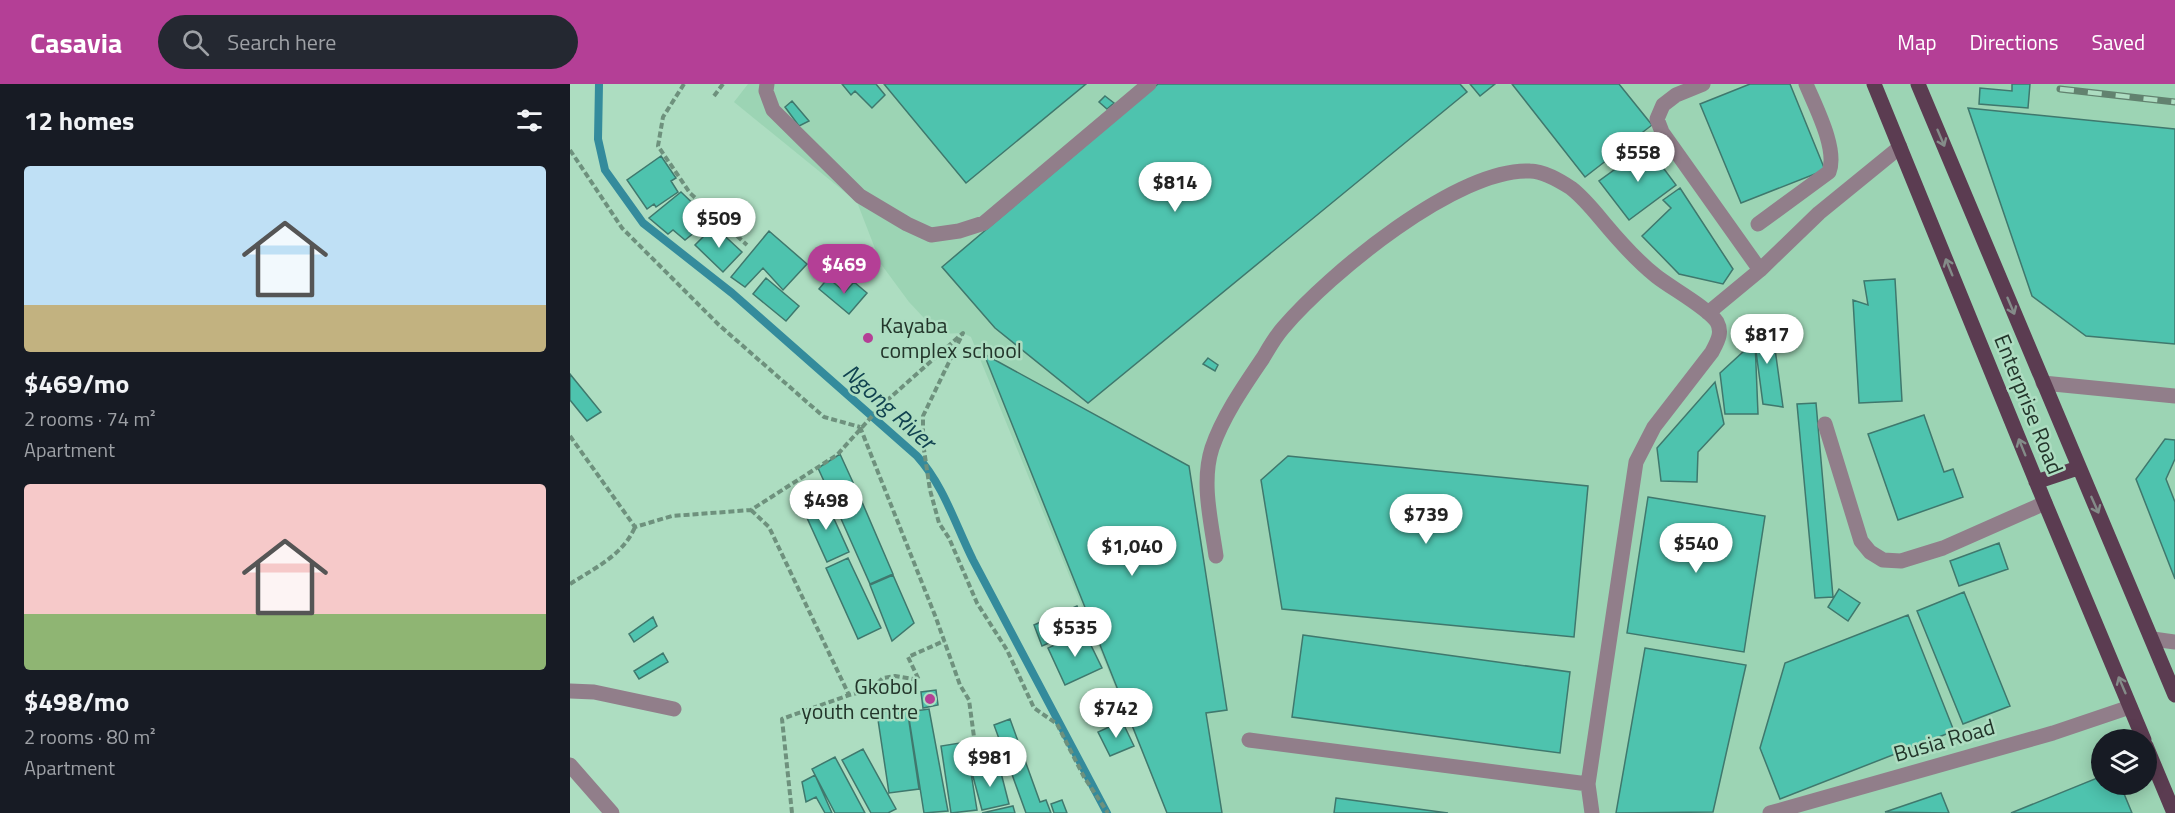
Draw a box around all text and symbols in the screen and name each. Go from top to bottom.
search box [158,15,578,69]
text: Casavia [30,21,122,64]
text: Search here [227,25,336,59]
icon: search [179,26,212,59]
text: Map [1897,26,1937,58]
text: Directions [1970,26,2059,58]
text: Saved [2092,26,2145,58]
text: 12 homes [24,101,134,140]
icon: filters [513,104,546,137]
one-way arrow [1936,128,1947,147]
pin: $558 [1602,132,1674,183]
text: $558 [1616,136,1660,167]
pin: $814 [1139,162,1211,213]
text: $814 [1153,166,1197,197]
pin: $509 [683,198,755,249]
text: $509 [697,202,741,233]
icon: home [231,205,339,313]
pin: $469 [808,244,880,295]
text: $469 [822,248,866,279]
one-way arrow [1943,258,1954,276]
one-way arrow [2006,296,2017,315]
place label: Kayaba complex school [880,308,1022,367]
pin: $817 [1731,314,1803,365]
text: $817 [1745,318,1789,349]
street label: Enterprise Road [1985,329,2073,479]
marker: Kayaba complex school [861,331,875,345]
water label: Ngong River [835,355,947,460]
text: $469/mo [24,364,129,403]
text: 2 rooms · 74 m² [24,403,156,434]
text: Apartment [24,434,115,465]
one-way arrow [2016,439,2027,457]
pin: $498 [790,480,862,531]
text: $498 [804,484,848,515]
pin: $739 [1390,494,1462,545]
one-way arrow [2089,496,2101,514]
text: $739 [1404,498,1448,529]
icon: home [231,523,339,631]
pin: $540 [1660,523,1732,574]
pin: $1,040 [1083,526,1181,577]
text: $540 [1674,527,1718,558]
text: $1,040 [1101,530,1163,561]
pin: $535 [1039,607,1111,658]
text: $535 [1053,611,1097,642]
place label: Gkobol youth centre [801,669,918,728]
one-way arrow [2115,677,2127,695]
text: $498/mo [24,682,129,721]
pin: $742 [1080,688,1152,739]
marker: Gkobol youth centre [923,692,937,706]
text: $742 [1094,692,1138,723]
street label: Busia Road [1889,709,1999,771]
text: 2 rooms · 80 m² [24,721,156,752]
map controls [2091,729,2157,795]
button: layers [2091,729,2157,795]
pin: $981 [954,737,1026,788]
text: $981 [968,741,1012,772]
text: Apartment [24,752,115,783]

